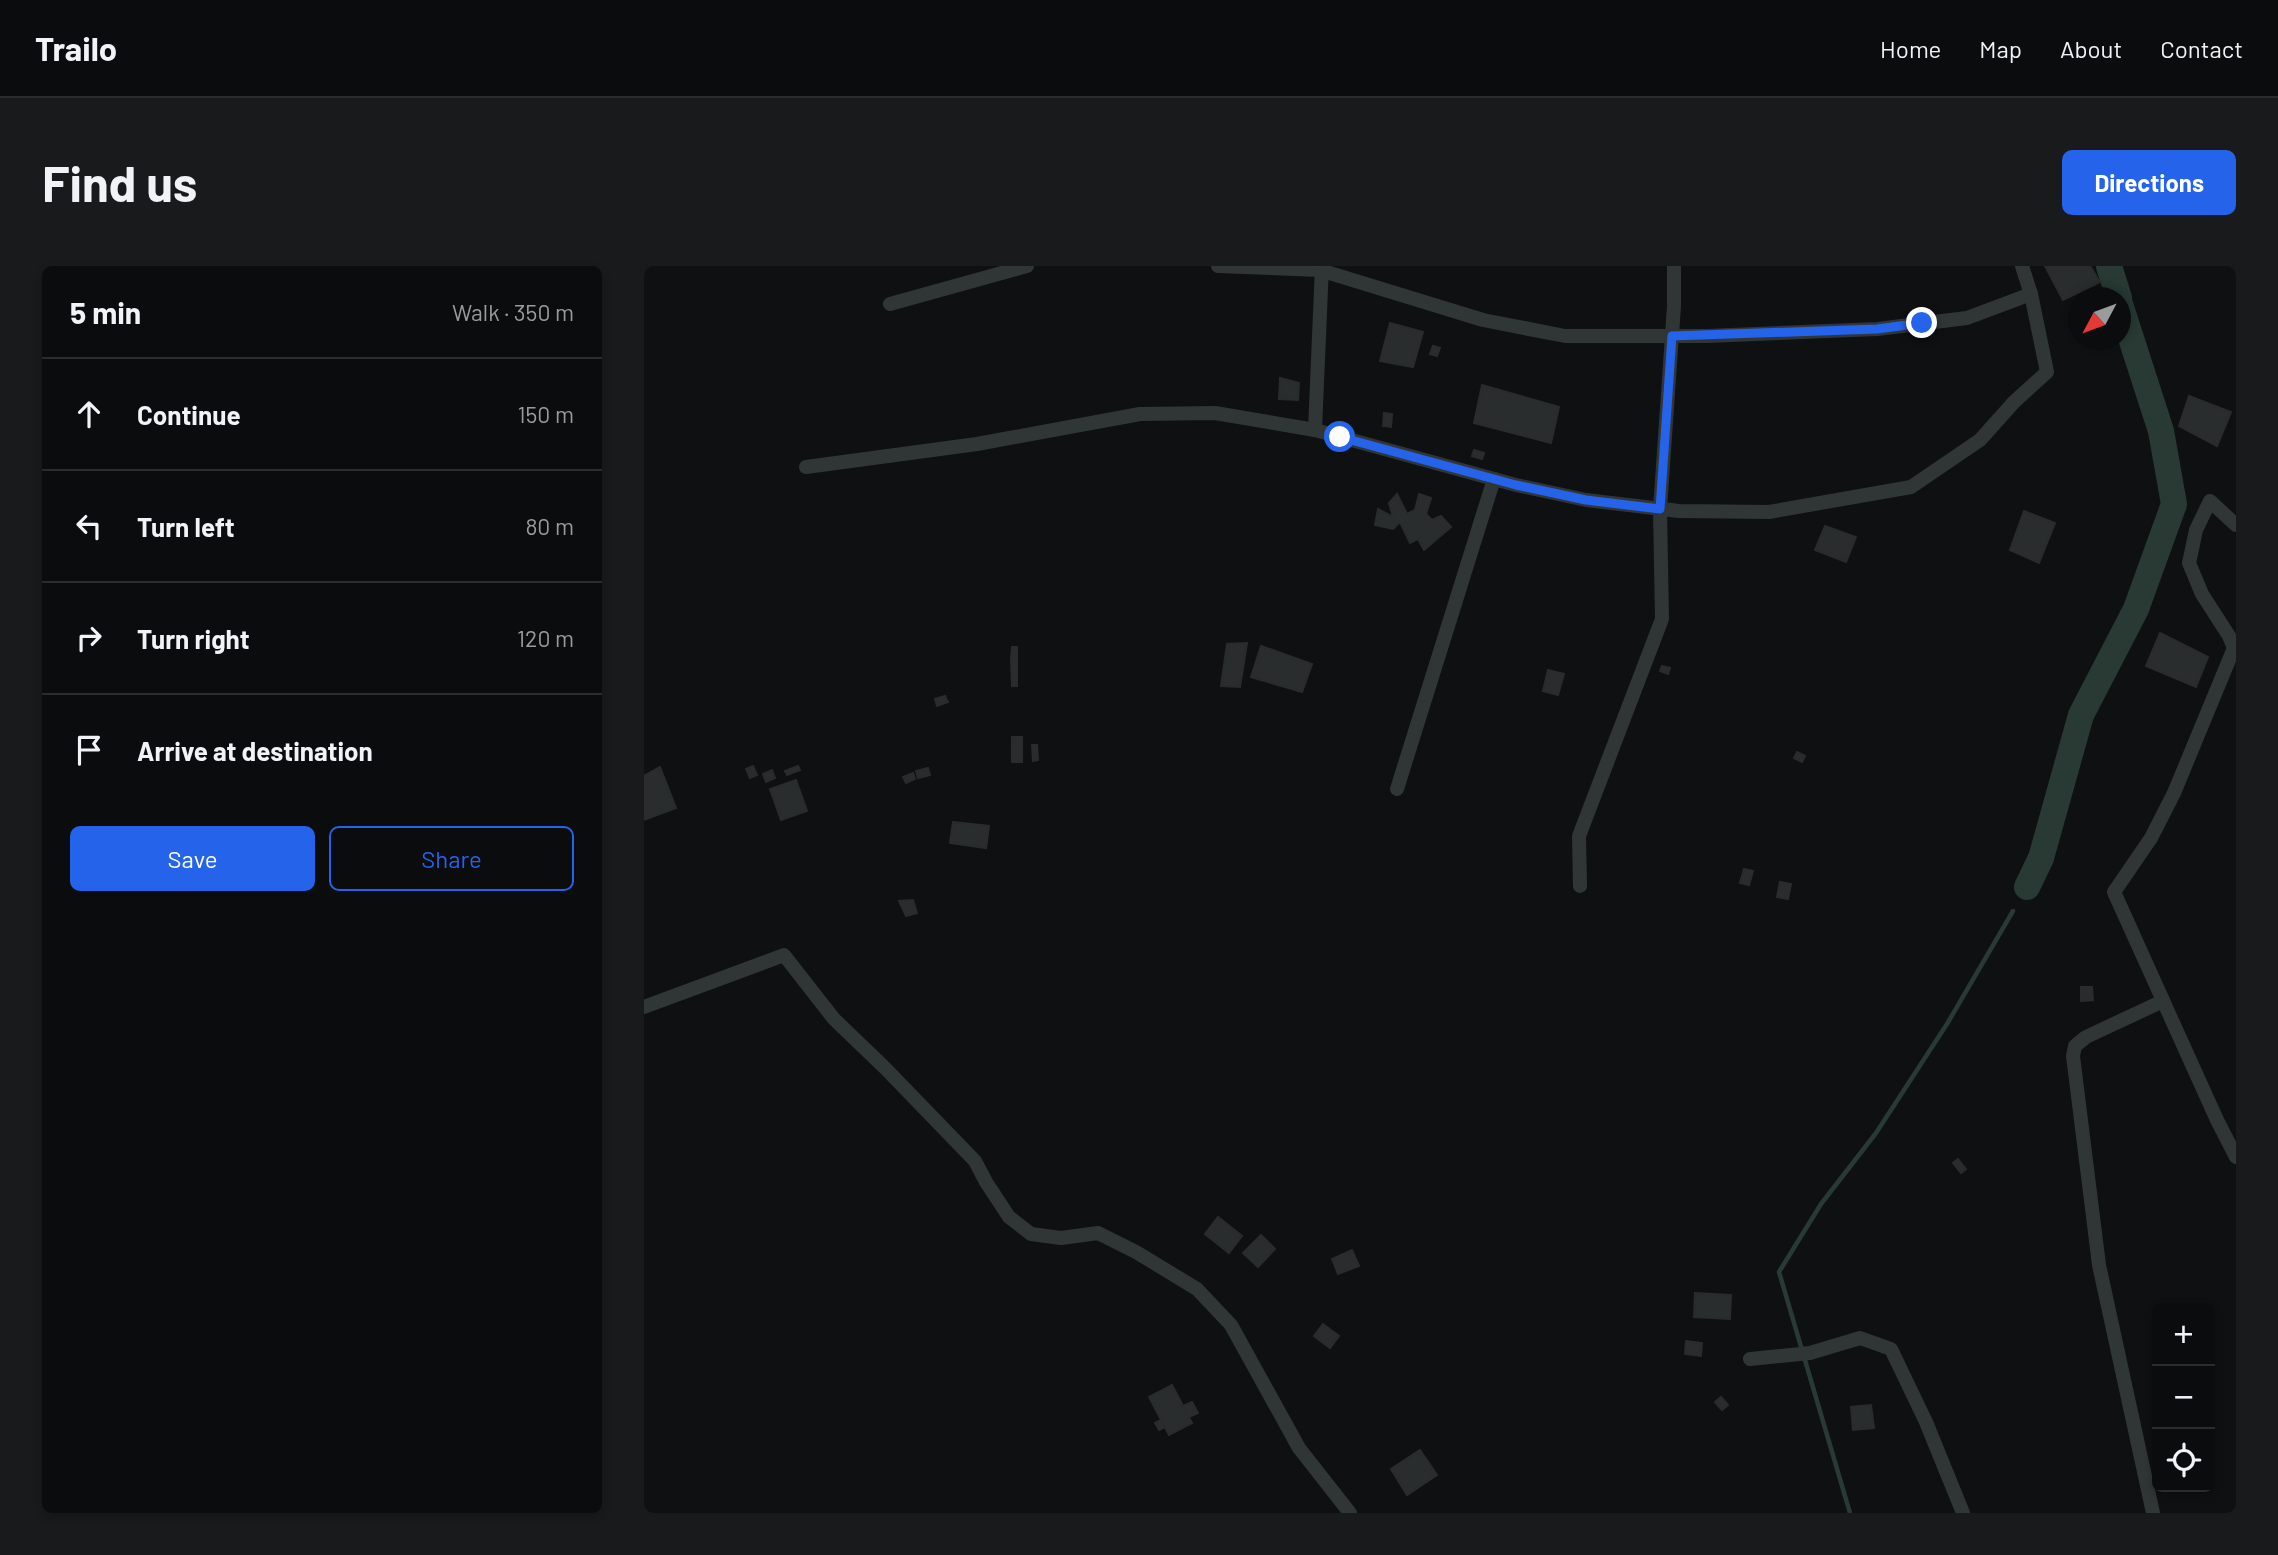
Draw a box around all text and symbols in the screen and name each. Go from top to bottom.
text: Trailo [35,28,117,68]
text: Home [1880,34,1941,63]
text: Map [1979,34,2022,63]
text: About [2060,34,2122,63]
text: Contact [2160,34,2243,63]
button: Directions [2062,150,2236,215]
text: Find us [42,153,197,212]
north arrow [2068,287,2131,350]
text: 5 min [70,294,141,330]
text: Walk · 350 m [452,298,574,326]
route end [1906,307,1937,338]
icon: ahead [70,395,108,433]
text: Continue [137,399,241,430]
text: 150 m [518,400,574,428]
route start [1324,421,1355,452]
icon: left [70,507,108,545]
text: Turn left [137,511,235,542]
text: 80 m [525,512,574,540]
icon: right [70,619,108,657]
text: Turn right [137,623,250,654]
text: 120 m [517,624,574,652]
icon: arrive [70,731,108,769]
text: Arrive at destination [137,735,373,766]
button: Save [70,826,315,891]
button: Share [329,826,574,891]
map controls [2152,1303,2215,1492]
button: + [2152,1303,2215,1366]
button: − [2152,1366,2215,1429]
button: locate [2152,1429,2215,1492]

